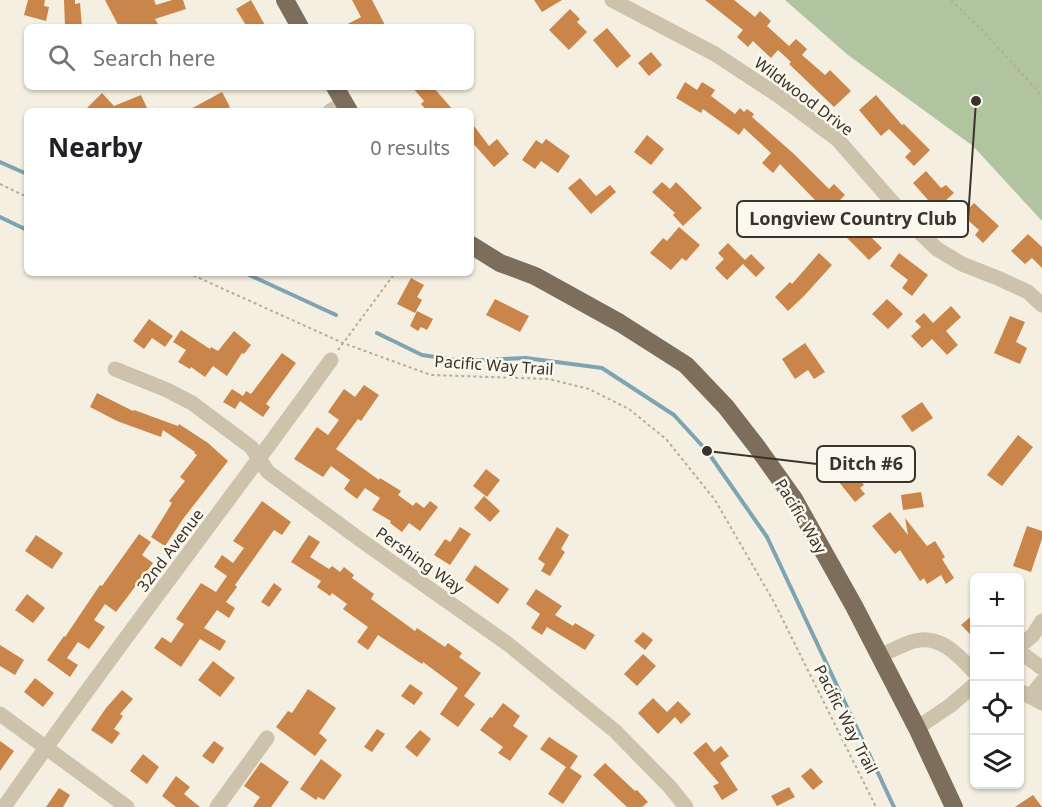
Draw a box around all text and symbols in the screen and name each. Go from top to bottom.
search box [24,24,474,90]
icon: search [45,41,78,74]
text: Search here [93,42,215,72]
street label: Wildwood Drive [750,52,858,140]
text: Nearby [48,129,143,165]
text: 0 results [370,134,450,161]
callout: Longview Country Club [737,201,968,237]
text: Longview Country Club [749,206,957,230]
street label: Pacific Way Trail [434,350,554,380]
callout: Ditch #6 [817,446,915,482]
text: Ditch #6 [829,451,903,475]
street label: Pacific Way [770,474,832,558]
street label: 32nd Avenue [132,504,208,596]
street label: Pershing Way [372,522,469,599]
map controls [970,573,1024,789]
button: + [970,573,1024,627]
button: − [970,627,1024,681]
street label: Pacific Way Trail [809,661,883,777]
button: locate [970,681,1024,735]
button: layers [970,735,1024,789]

